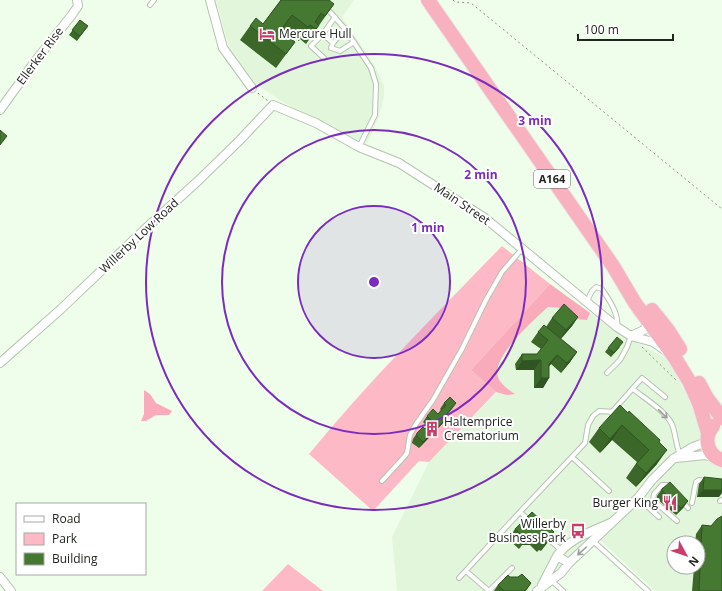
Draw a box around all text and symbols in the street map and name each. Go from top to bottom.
scale bar [578,16,673,42]
text: 100 m [584,21,619,38]
street label: Ellerker Rise [12,23,67,88]
hotel icon: Mercure Hull [258,25,276,43]
place label: Mercure Hull [279,25,352,42]
text: 3 min [518,112,552,129]
text: 2 min [464,166,498,183]
road number: A164 [534,170,570,188]
street label: Main Street [431,179,494,229]
street label: Willerby Low Road [95,194,182,277]
text: 1 min [411,219,445,236]
centre of rings [367,275,381,289]
one-way arrow [658,409,668,418]
place label: Haltemprice Crematorium [444,413,519,444]
building icon: Haltemprice Crematorium [423,420,441,438]
place label: Burger King [592,494,658,511]
restaurant icon: Burger King [661,494,679,512]
legend [16,503,146,575]
text: Road [52,510,81,527]
place label: Willerby Business Park [488,515,567,546]
bus stop icon: Willerby Business Park [569,522,587,540]
text: Park [52,530,78,547]
north arrow [666,535,706,575]
one-way arrow [577,546,588,555]
text: Building [52,550,98,567]
text: N [685,553,703,570]

